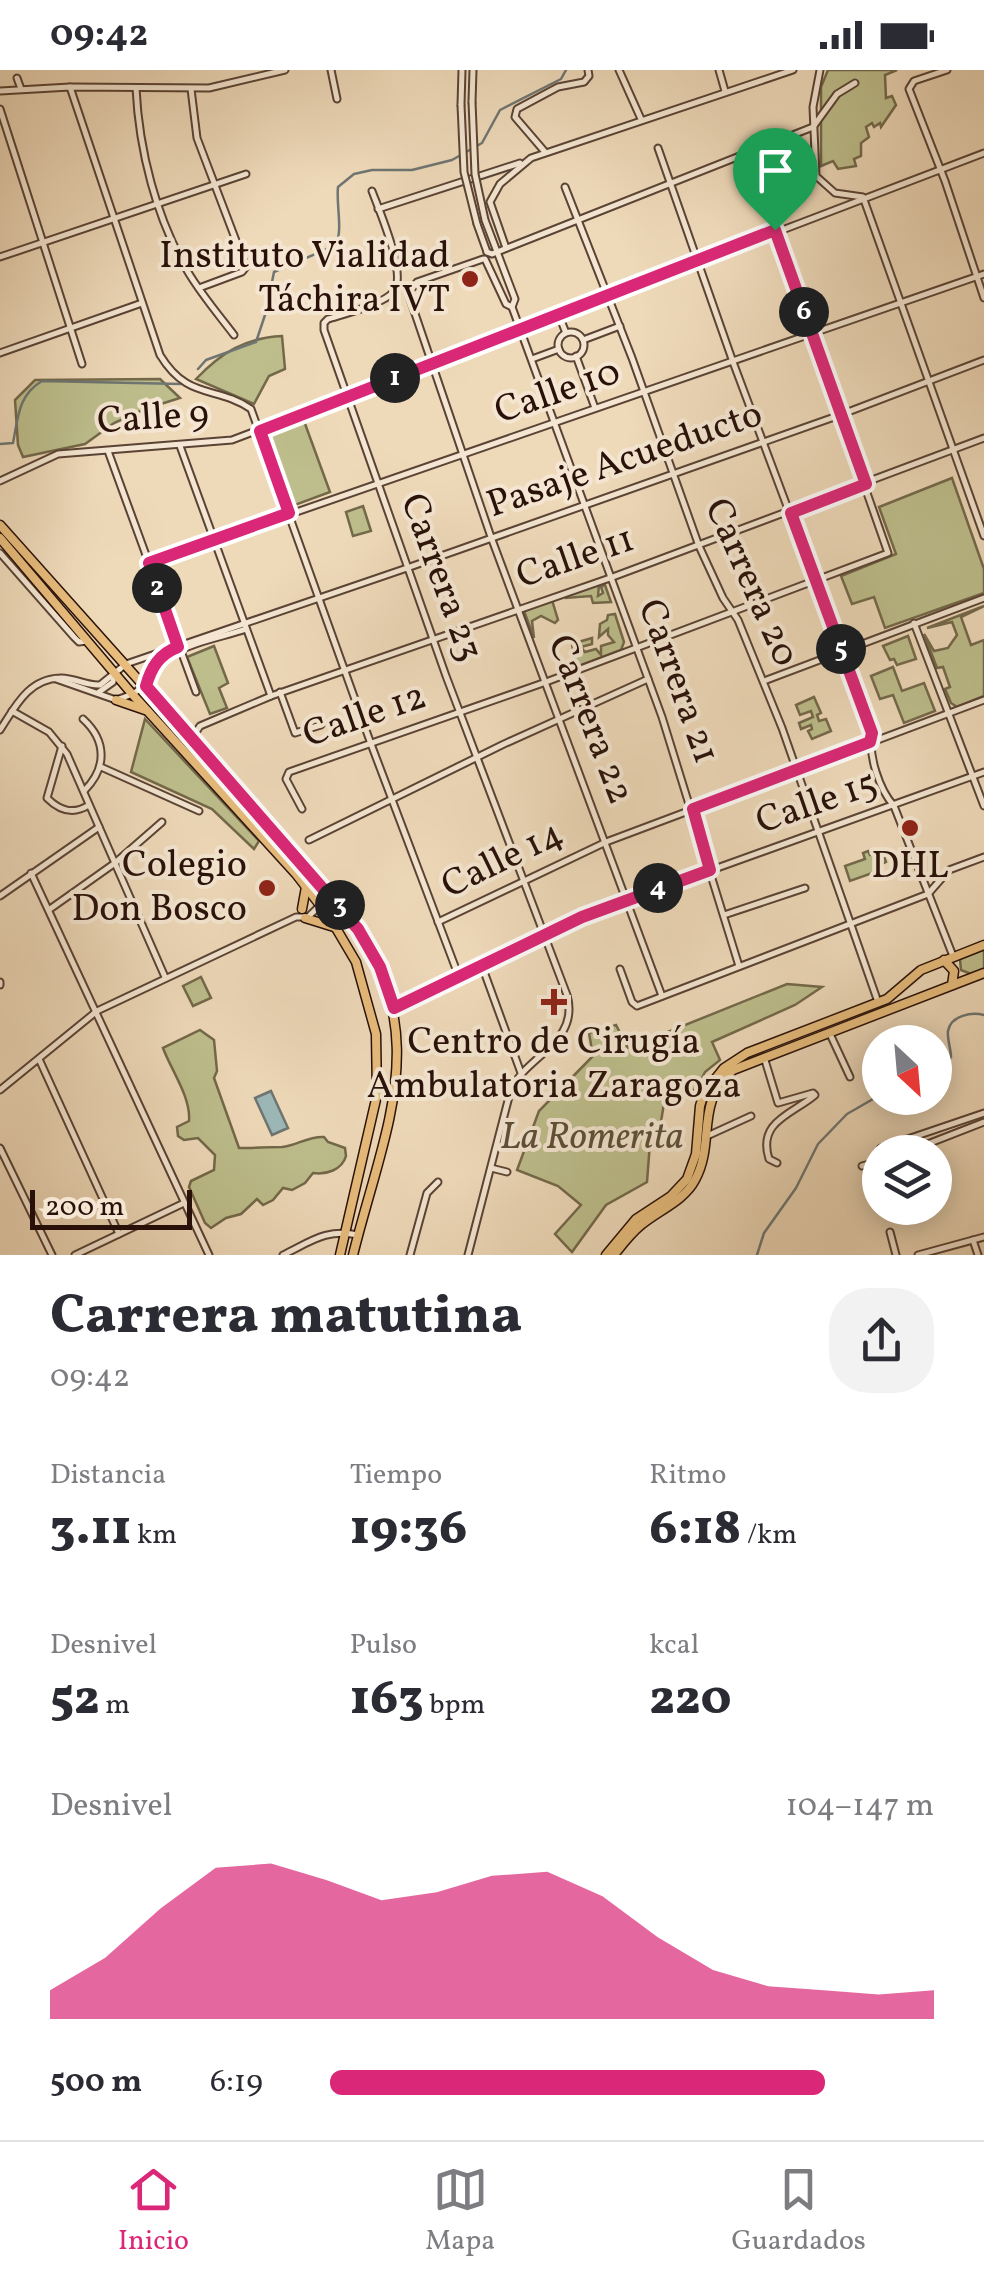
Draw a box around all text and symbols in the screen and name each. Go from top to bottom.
text: 09:42 [50,9,148,62]
pin [733,128,818,231]
icon: arrive [748,143,803,198]
place label: Instituto Vialidad Táchira IVT [159,231,450,328]
marker: Instituto Vialidad Táchira IVT [459,268,481,290]
pin: 6 [779,287,829,337]
text: 6 [796,292,812,331]
street label: Calle 10 [488,347,628,439]
pin: 1 [370,353,420,403]
text: 1 [389,358,401,397]
street label: Calle 9 [95,389,211,449]
street label: Pasaje Acueducto [480,389,770,533]
street label: Carrera 23 [385,487,495,669]
street label: Carrera 20 [689,491,811,675]
street label: Calle 11 [510,514,642,604]
pin: 2 [132,563,182,613]
text: 2 [150,568,164,607]
street label: Carrera 21 [623,592,731,772]
pin: 5 [816,624,866,674]
street label: Carrera 22 [533,628,645,812]
text: 5 [834,629,848,668]
street label: Calle 12 [296,671,434,763]
street label: Calle 15 [749,759,885,849]
street label: Calle 14 [433,809,573,913]
marker: DHL [899,817,921,839]
place label: Colegio Don Bosco [71,840,247,937]
place label: DHL [871,841,949,894]
pin: 4 [633,863,683,913]
text: 4 [650,868,666,907]
marker: Colegio Don Bosco [256,877,278,899]
pin: 3 [315,880,365,930]
text: 3 [333,885,347,924]
marker: Centro de Cirugía Ambulatoria Zaragoza [541,989,567,1015]
place label: Centro de Cirugía Ambulatoria Zaragoza [367,1017,741,1114]
north arrow [862,1025,952,1115]
map controls [862,1025,952,1225]
park label: La Romerita [500,1112,684,1165]
button: layers [862,1135,952,1225]
scale bar [30,1185,192,1230]
text: 200 m [45,1188,124,1227]
text: Carrera matutina [50,1280,522,1356]
button: share [829,1288,934,1393]
text: 09:42 [50,1356,130,1400]
text: Distancia [50,1456,166,1495]
text: Tiempo [350,1456,442,1495]
text: Ritmo [649,1456,726,1495]
text: 3.11 [50,1495,131,1565]
text: 19:36 [350,1495,467,1565]
text: 6:18 [649,1495,741,1565]
text: km [131,1516,177,1555]
text: /km [741,1516,797,1555]
text: Desnivel [50,1626,157,1665]
text: Pulso [350,1626,417,1665]
text: kcal [649,1626,699,1665]
text: 52 [50,1665,100,1735]
text: 163 [350,1665,424,1735]
text: 220 [649,1665,732,1735]
text: m [100,1686,130,1725]
text: bpm [424,1686,485,1725]
text: Desnivel [50,1785,172,1829]
text: 104–147 m [785,1785,934,1829]
text: 500 m [50,2061,142,2105]
text: 6:19 [210,2061,263,2105]
tab: Inicio [118,2162,189,2261]
tab: Mapa [425,2162,495,2261]
tab: Guardados [732,2162,866,2261]

